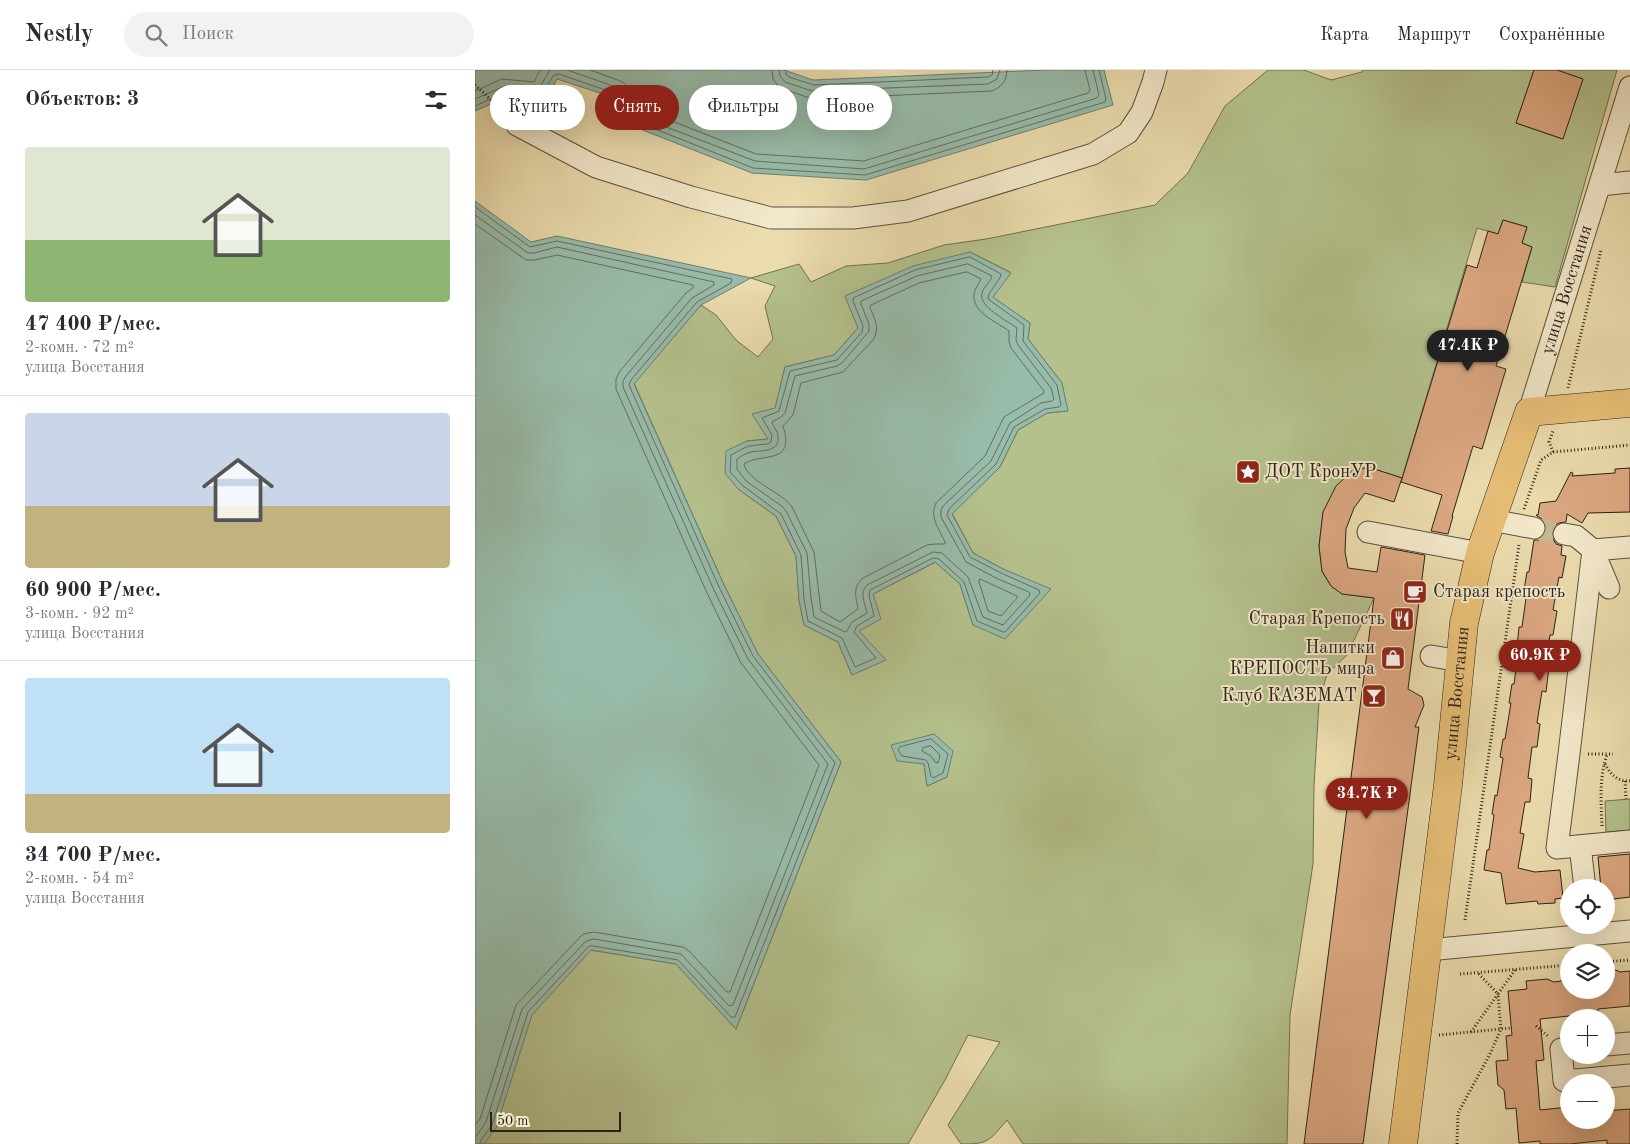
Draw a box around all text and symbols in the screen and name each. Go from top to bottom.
search box [124,12,474,57]
icon: search [142,21,170,49]
text: Nestly [25,23,94,47]
text: Поиск [182,25,234,44]
text: Карта [1320,26,1369,44]
text: Маршрут [1397,26,1471,44]
text: Сохранённые [1499,26,1605,44]
chip: Купить [490,85,585,130]
chip: Снять [595,85,679,130]
chip: Фильтры [689,85,797,130]
chip: Новое [807,85,892,130]
icon: filters [422,86,450,114]
text: Объектов: 3 [25,89,139,110]
icon: home [193,180,283,270]
street label: улица Восстания [1538,223,1596,357]
text: 47 400 ₽/мес. [25,314,161,335]
pin: 47.4K ₽ [1422,330,1514,372]
text: 47.4K ₽ [1438,338,1498,354]
text: 2-комн. · 72 m² [25,340,134,356]
text: улица Восстания [25,360,145,376]
icon: home [193,445,283,535]
place icon: ДОТ КронУР [1235,459,1261,485]
place label: ДОТ КронУР [1265,463,1376,481]
cafe icon: Старая крепость [1402,579,1428,605]
text: 60 900 ₽/мес. [25,580,161,601]
place label: Старая крепость [1433,583,1565,601]
text: 3-комн. · 92 m² [25,606,134,622]
restaurant icon: Старая Крепость [1389,606,1415,632]
place label: Старая Крепость [1249,610,1385,628]
street label: улица Восстания [1441,625,1473,761]
text: улица Восстания [25,626,145,642]
place label: Напитки КРЕПОСТЬ мира [1229,639,1375,678]
pin: 60.9K ₽ [1494,640,1586,682]
shop icon: Напитки КРЕПОСТЬ мира [1380,645,1406,671]
text: 60.9K ₽ [1510,648,1570,664]
bar icon: Клуб КАЗЕМАТ [1361,683,1387,709]
place label: Клуб КАЗЕМАТ [1222,687,1357,705]
icon: home [193,710,283,800]
pin: 34.7K ₽ [1321,778,1413,820]
text: 34.7K ₽ [1337,786,1397,802]
text: 34 700 ₽/мес. [25,845,161,866]
text: 2-комн. · 54 m² [25,871,134,887]
map controls [1560,879,1615,1129]
button: locate [1560,879,1615,934]
text: улица Восстания [25,891,145,907]
button: layers [1560,944,1615,999]
button: + [1560,1009,1615,1064]
button: − [1560,1074,1615,1129]
scale bar [490,1109,621,1132]
text: 50 m [497,1114,528,1128]

